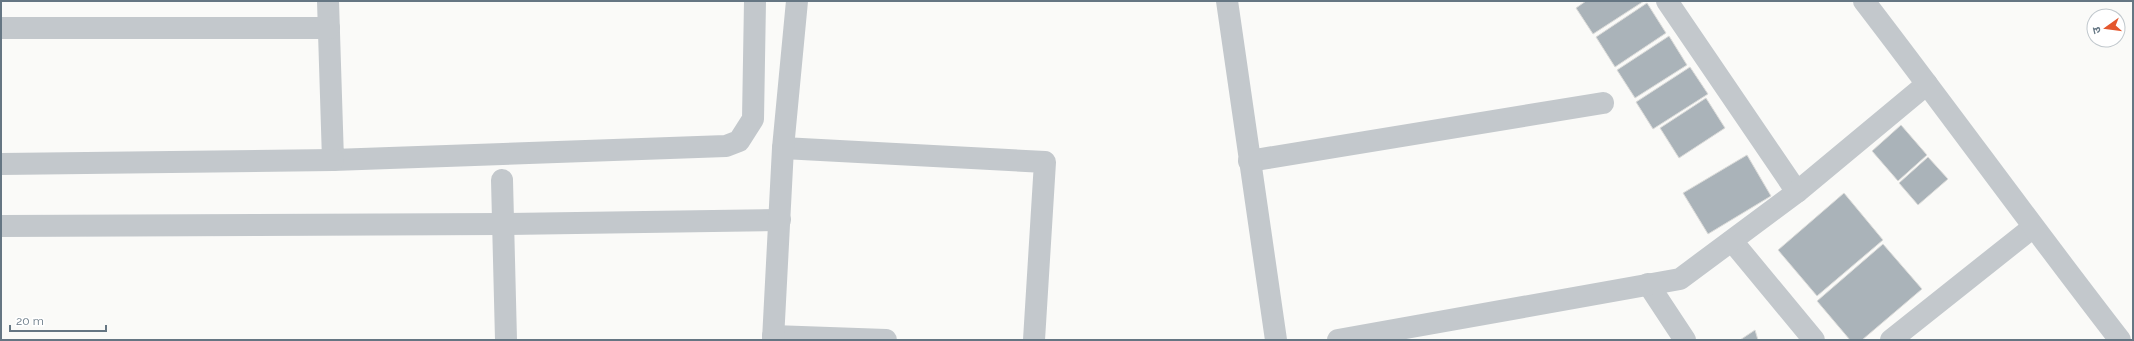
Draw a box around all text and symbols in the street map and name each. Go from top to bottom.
north arrow [2086,8,2126,48]
text: उ [2090,25,2104,35]
scale bar [10,307,106,333]
text: 20 m [16,314,44,328]

